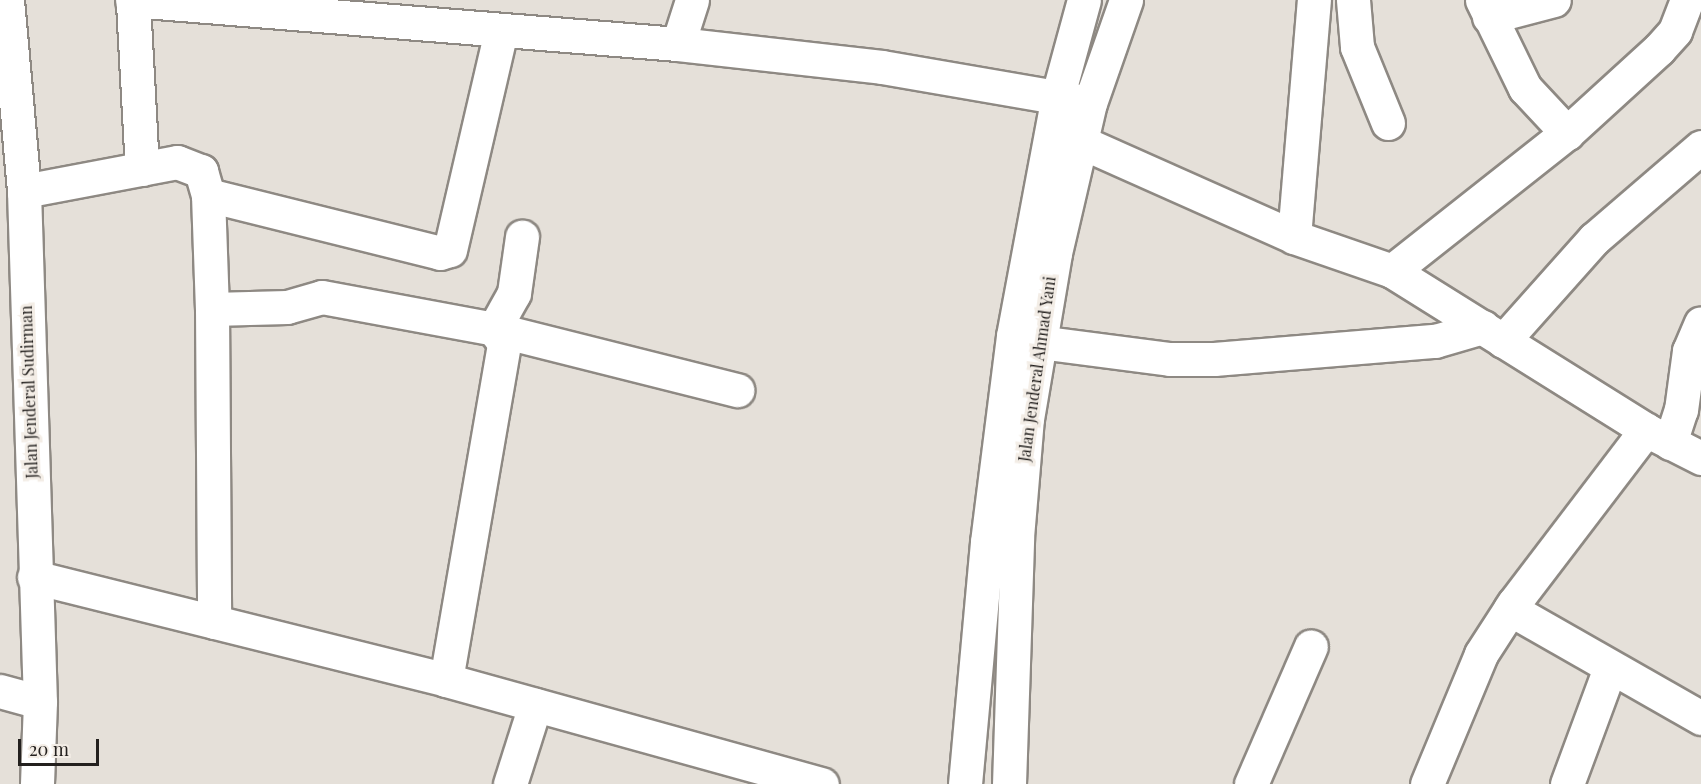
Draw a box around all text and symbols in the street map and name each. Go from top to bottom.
street label: Jalan Jenderal Ahmad Yani [1014,275,1060,463]
street label: Jalan Jenderal Sudirman [16,305,42,479]
scale bar [21,727,102,765]
text: 20 m [29,737,69,761]

